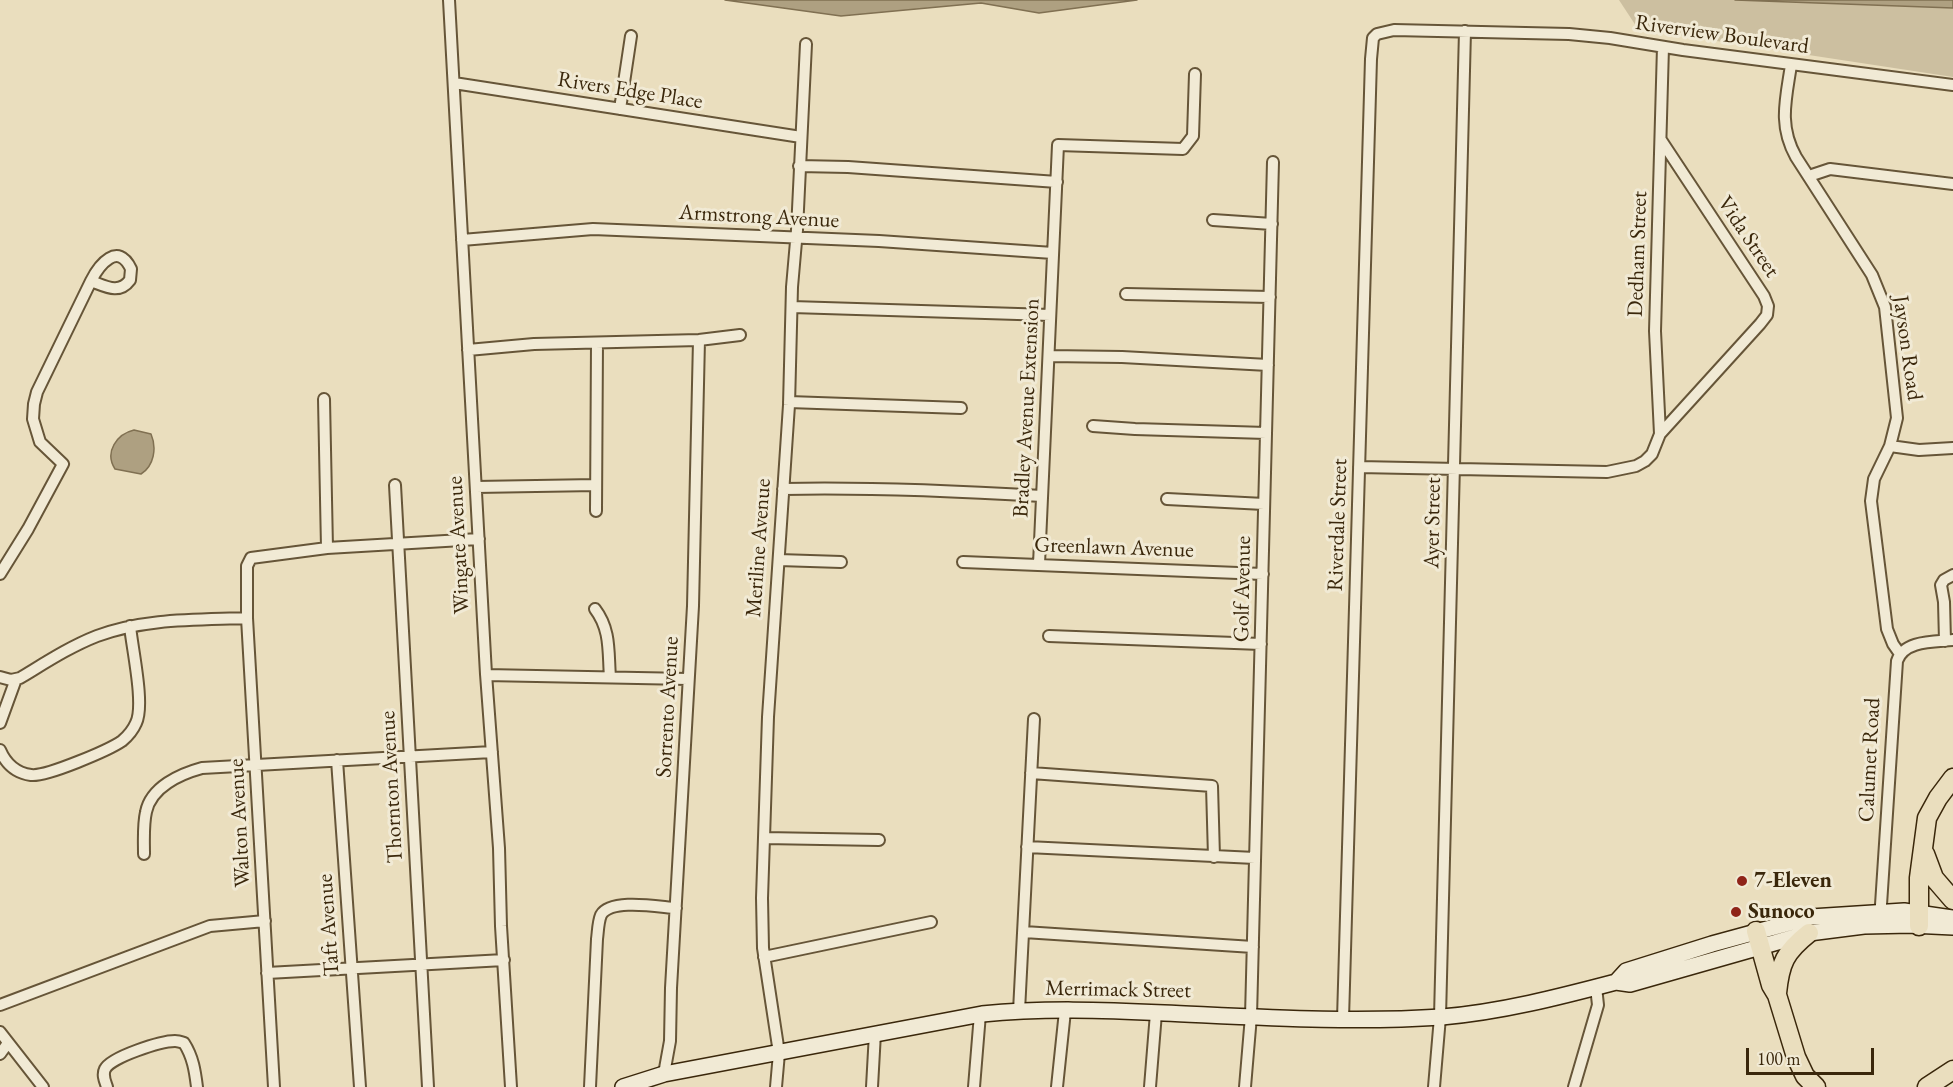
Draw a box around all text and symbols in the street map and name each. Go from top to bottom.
street label: Riverview Boulevard [1634,10,1810,60]
street label: Rivers Edge Place [556,67,704,115]
street label: Dedham Street [1623,191,1653,317]
street label: Vida Street [1711,191,1785,283]
street label: Armstrong Avenue [678,200,840,234]
street label: Jayson Road [1887,294,1927,402]
street label: Bradley Avenue Extension [1008,298,1046,518]
street label: Riverdale Street [1322,458,1354,592]
street label: Wingate Avenue [442,475,476,615]
street label: Ayer Street [1419,477,1447,569]
street label: Meriline Avenue [741,478,777,618]
street label: Greenlawn Avenue [1034,532,1194,564]
street label: Golf Avenue [1229,536,1257,642]
street label: Sorrento Avenue [651,636,685,778]
street label: Calumet Road [1854,697,1886,823]
street label: Thornton Avenue [375,710,409,864]
street label: Walton Avenue [223,758,257,888]
place label: 7-Eleven [1754,868,1832,894]
street label: Taft Avenue [312,873,346,977]
marker: 7-Eleven [1735,874,1749,888]
place label: Sunoco [1748,899,1815,925]
marker: Sunoco [1729,905,1743,919]
street label: Merrimack Street [1045,976,1191,1004]
scale bar [1749,1036,1876,1074]
text: 100 m [1757,1047,1801,1070]

